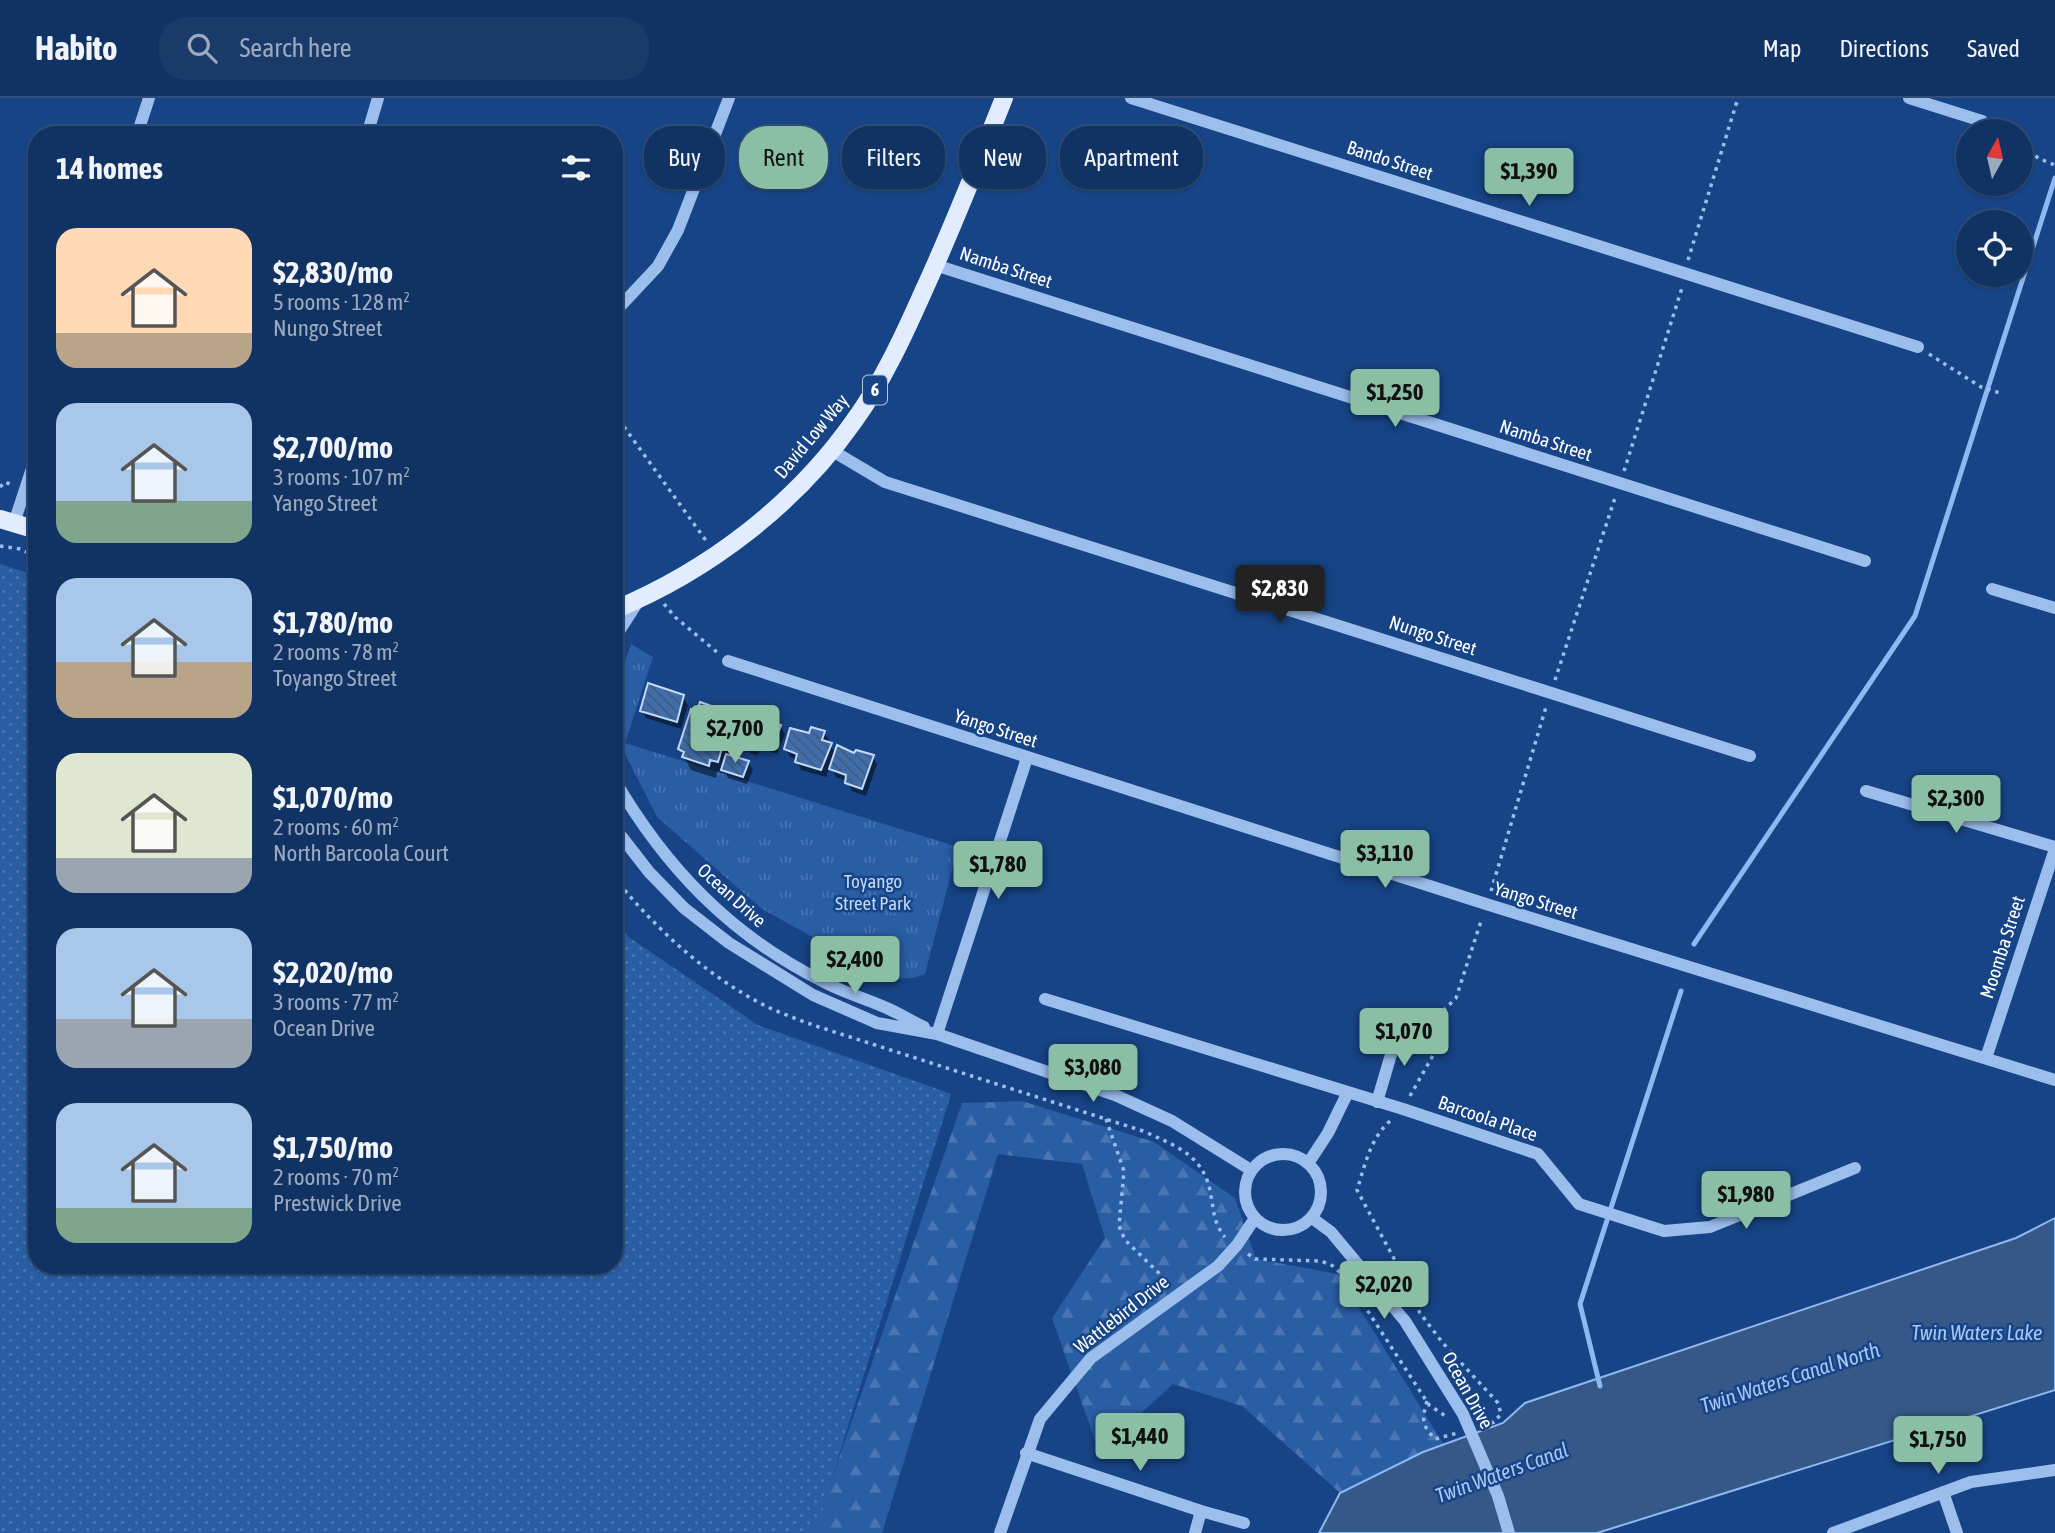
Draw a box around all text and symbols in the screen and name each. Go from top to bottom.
search box [159,17,649,80]
text: Habito [35,29,117,67]
icon: search [183,29,221,67]
text: Search here [239,33,352,63]
text: Map [1763,35,1801,62]
text: Directions [1839,35,1929,62]
text: Saved [1967,35,2020,62]
north arrow [1956,119,2034,196]
map controls [1956,119,2033,287]
chip: Buy [644,126,725,189]
chip: Rent [739,126,828,189]
chip: Filters [842,126,945,189]
chip: New [959,126,1046,189]
chip: Apartment [1060,126,1203,189]
street label: Bando Street [1344,136,1436,184]
pin: $1,390 [1472,148,1586,208]
icon: filters [557,149,595,187]
text: 14 homes [56,151,163,185]
text: $1,390 [1501,158,1558,184]
button: locate [1956,210,2033,287]
street label: Namba Street [957,242,1055,292]
text: $2,830/mo [273,255,393,289]
icon: home [112,256,196,340]
text: 5 rooms · 128 m² [273,289,410,315]
text: Nungo Street [273,315,383,341]
pin: $1,250 [1338,370,1452,429]
road number: 6 [863,376,887,404]
text: $1,250 [1367,379,1424,405]
street label: David Low Way [769,389,853,483]
street label: Namba Street [1497,415,1595,465]
text: $2,700/mo [273,430,393,464]
icon: home [112,431,196,515]
text: 3 rooms · 107 m² [273,464,410,490]
text: Yango Street [273,490,378,516]
pin: $2,830 [1223,566,1337,625]
text: $2,830 [1252,575,1309,601]
text: $1,780/mo [273,605,393,639]
icon: home [112,606,196,690]
street label: Nungo Street [1387,611,1479,659]
text: 2 rooms · 78 m² [273,639,399,665]
text: Toyango Street [273,665,397,691]
street label: Yango Street [952,704,1040,752]
pin: $2,700 [678,706,792,765]
text: $2,700 [707,715,764,741]
pin: $2,300 [1899,776,2013,835]
text: $1,070/mo [273,780,393,814]
icon: home [112,781,196,865]
text: $2,300 [1928,785,1985,811]
text: 2 rooms · 60 m² [273,814,399,840]
pin: $3,110 [1328,830,1442,890]
text: North Barcoola Court [273,840,449,866]
text: $3,110 [1357,840,1414,866]
pin: $1,780 [941,842,1055,901]
text: $1,780 [970,851,1027,877]
street label: Ocean Drive [693,859,771,931]
park label: Toyango Street Park [835,870,912,914]
street label: Yango Street [1491,877,1581,923]
street label: Moomba Street [1975,893,2029,1001]
pin: $2,400 [798,936,912,996]
text: $2,400 [827,946,884,972]
text: $2,020/mo [273,955,393,989]
icon: home [112,956,196,1040]
text: 3 rooms · 77 m² [273,989,399,1015]
pin: $1,070 [1347,1009,1461,1068]
text: Ocean Drive [273,1015,375,1041]
text: $1,070 [1376,1018,1433,1044]
pin: $3,080 [1036,1044,1150,1104]
text: $3,080 [1065,1054,1122,1080]
street label: Barcoola Place [1435,1091,1541,1145]
text: $1,750/mo [273,1130,393,1164]
icon: home [112,1131,196,1215]
text: 2 rooms · 70 m² [273,1164,399,1190]
pin: $1,980 [1689,1172,1803,1231]
text: $1,980 [1718,1181,1775,1207]
text: Prestwick Drive [273,1190,402,1216]
pin: $2,020 [1327,1262,1441,1321]
street label: Wattlebird Drive [1069,1270,1173,1358]
text: $2,020 [1356,1271,1413,1297]
water label: Twin Waters Lake [1911,1320,2043,1344]
water label: Twin Waters Canal North [1697,1337,1882,1417]
street label: Ocean Drive [1438,1348,1498,1432]
pin: $1,440 [1083,1414,1197,1473]
pin: $1,750 [1881,1416,1995,1476]
text: $1,440 [1112,1423,1169,1449]
text: $1,750 [1910,1426,1967,1452]
water label: Twin Waters Canal [1432,1437,1571,1507]

